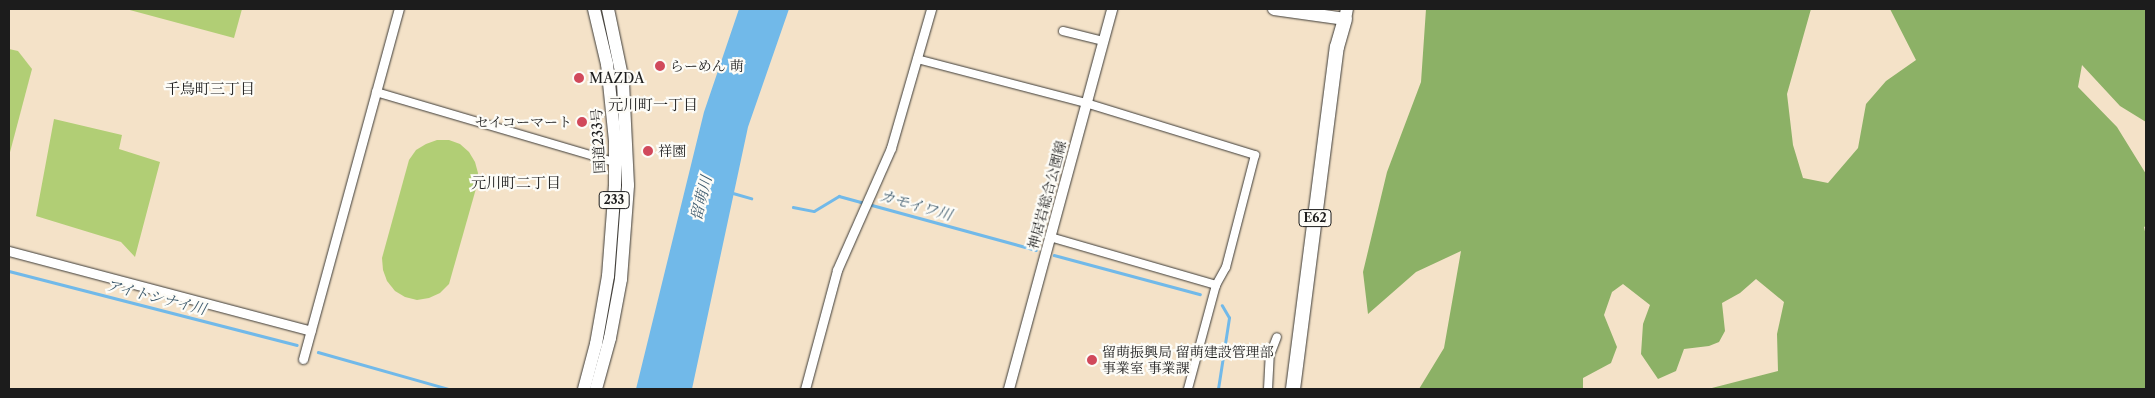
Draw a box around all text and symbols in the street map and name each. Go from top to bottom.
place label: らーめん 萌 [670,58,744,74]
marker: らーめん 萌 [654,60,666,72]
place label: MAZDA [589,70,644,86]
marker: MAZDA [573,72,585,84]
district label: 千鳥町三丁目 [165,80,255,98]
district label: 元川町一丁目 [608,96,698,114]
street label: 国道233号 [588,108,608,174]
place label: セイコーマート [474,114,572,130]
marker: セイコーマート [576,116,588,128]
street label: 神居岩総合公園線 [1024,139,1070,251]
place label: 祥園 [658,143,686,159]
marker: 祥園 [642,145,654,157]
district label: 元川町二丁目 [471,174,561,192]
water label: 留萌川 [687,174,715,222]
water label: カモイワ川 [877,186,955,224]
road number: 233 [598,190,630,210]
road number: E62 [1298,208,1332,228]
water label: アイトシナイ川 [103,276,209,318]
place label: 留萌振興局 留萌建設管理部 事業室 事業課 [1102,344,1274,377]
marker: 留萌振興局 留萌建設管理部 事業室 事業課 [1086,354,1098,366]

